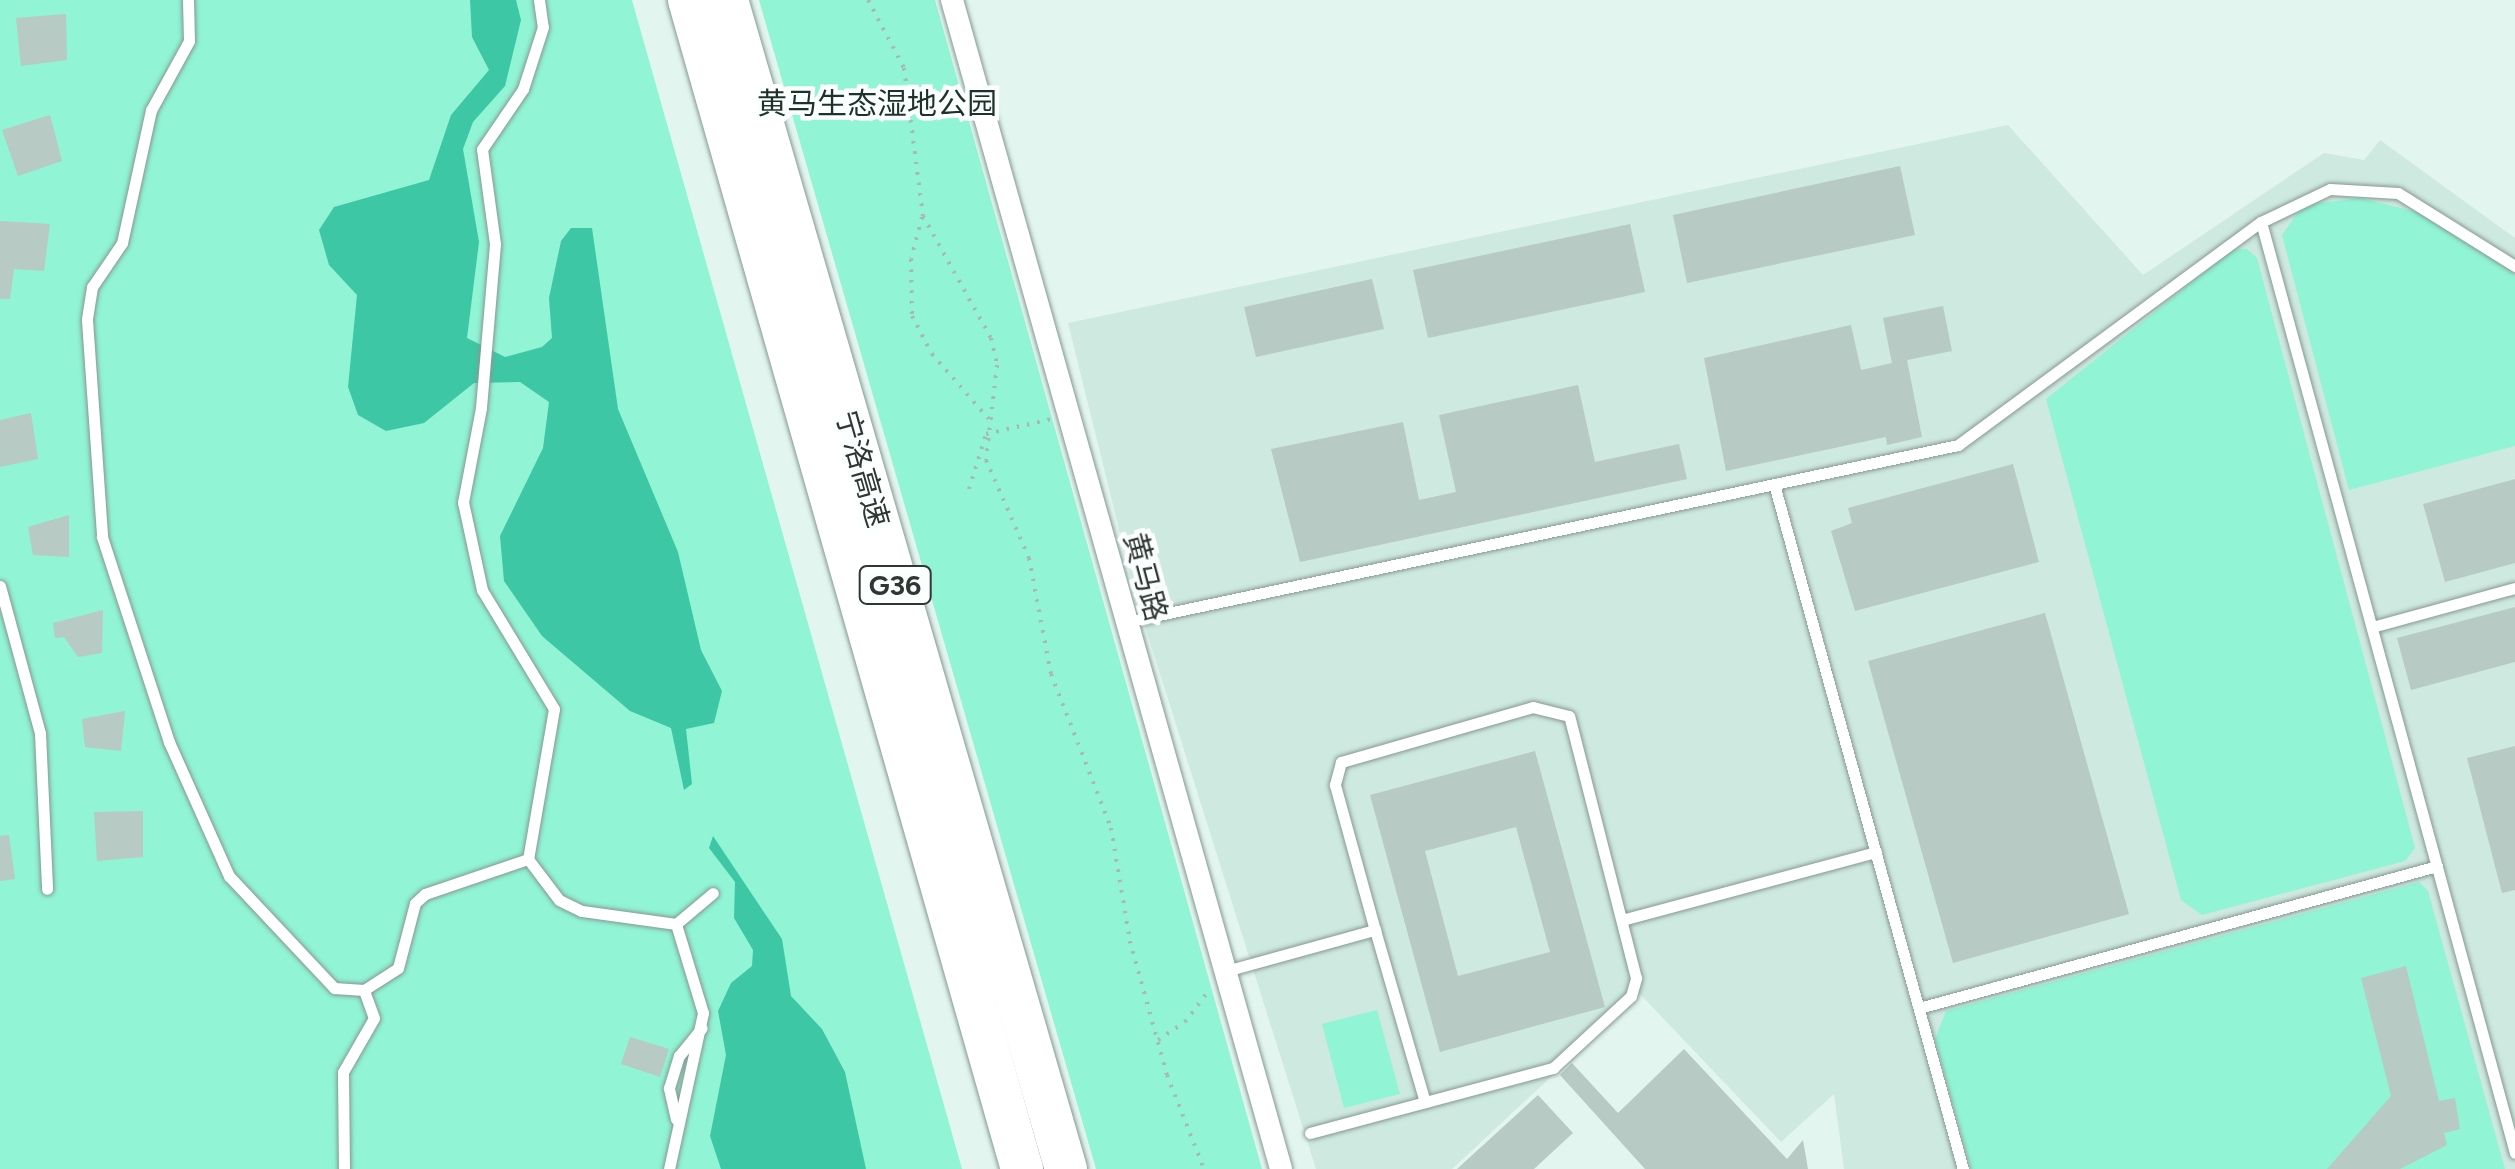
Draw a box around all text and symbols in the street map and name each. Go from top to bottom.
park label: 黄马生态湿地公园 [757,86,997,122]
street label: 宁洛高速 [828,406,896,532]
street label: 黄马路 [1116,529,1174,625]
road number: G36 [858,562,932,608]

